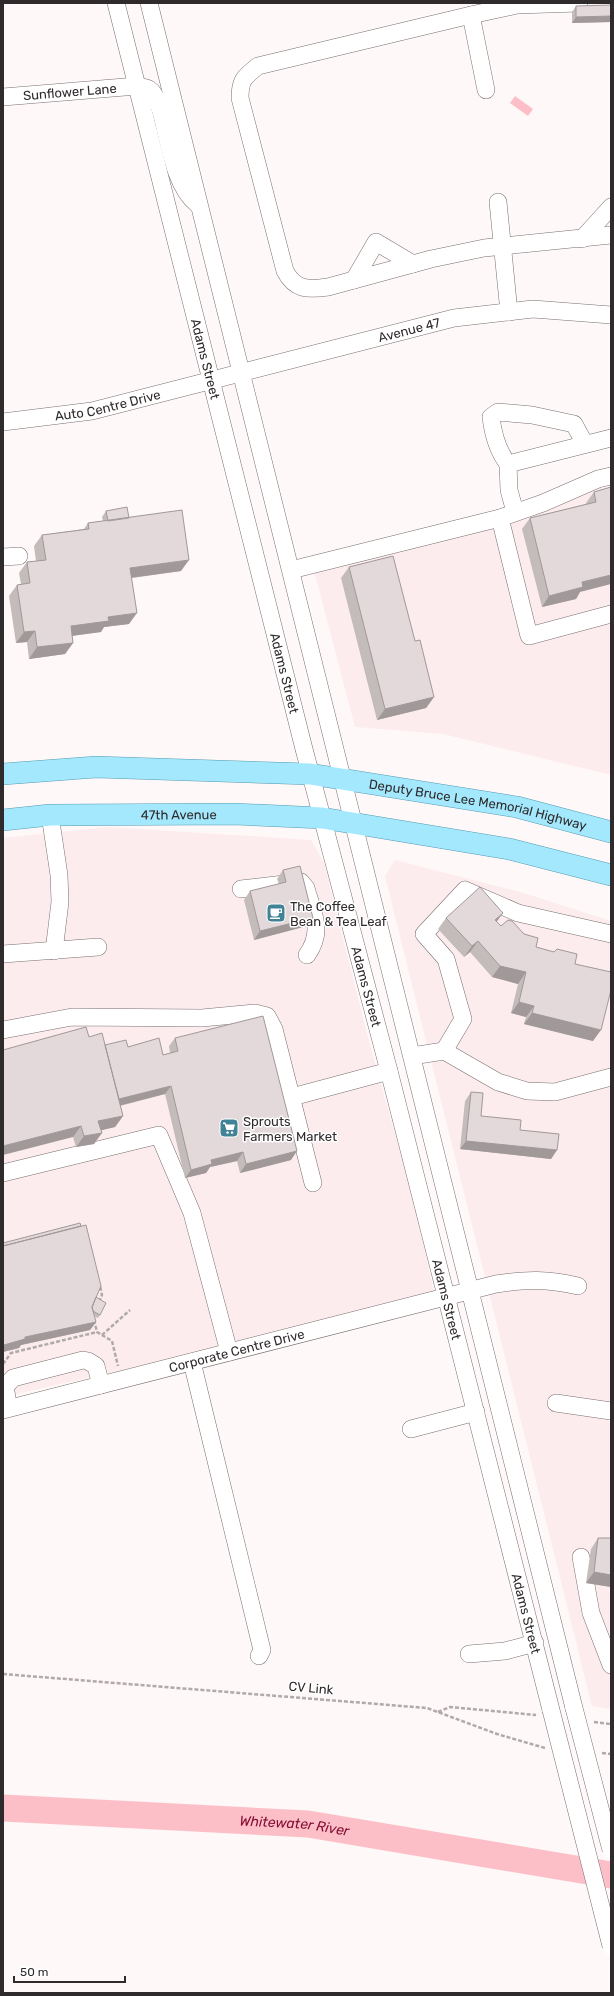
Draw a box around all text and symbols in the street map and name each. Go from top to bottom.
street label: Sunflower Lane [22,80,117,103]
street label: Avenue 47 [377,314,442,345]
street label: Adams Street [188,317,223,401]
street label: Auto Centre Drive [54,386,162,423]
street label: Adams Street [267,631,302,715]
street label: Deputy Bruce Lee Memorial Highway [368,776,588,833]
street label: 47th Avenue [141,807,217,822]
place label: The Coffee Bean & Tea Leaf [290,899,387,929]
cafe icon: The Coffee Bean & Tea Leaf [265,902,287,924]
street label: Adams Street [349,945,384,1028]
place label: Sprouts Farmers Market [243,1114,337,1144]
supermarket icon: Sprouts Farmers Market [218,1117,240,1139]
street label: Adams Street [429,1258,464,1341]
street label: Corporate Centre Drive [167,1326,306,1375]
street label: Adams Street [509,1572,544,1655]
street label: CV Link [288,1679,334,1697]
water label: Whitewater River [239,1812,351,1839]
scale bar [14,1958,125,1984]
text: 50 m [20,1965,48,1979]

